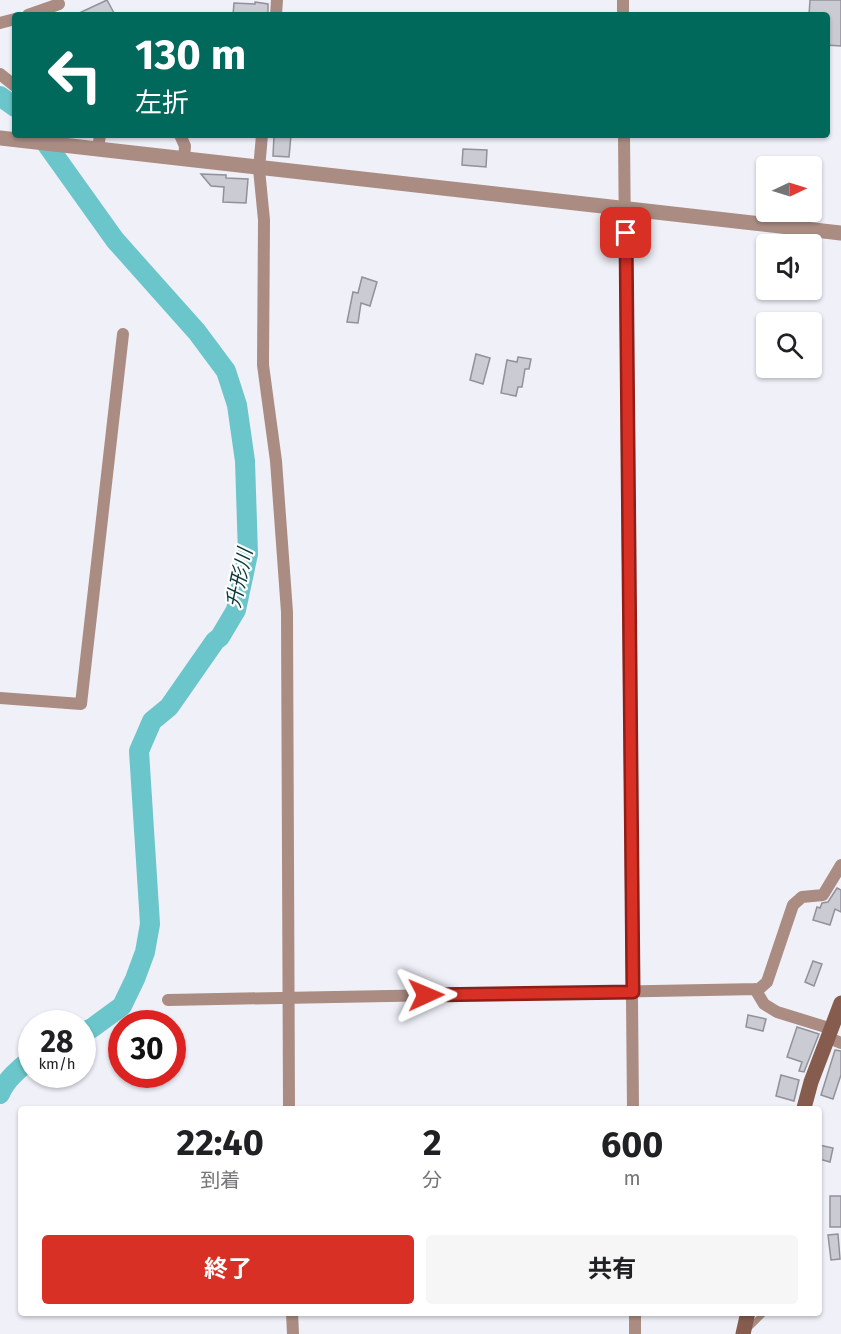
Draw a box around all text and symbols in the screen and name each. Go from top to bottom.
text: 130 m [135,30,246,80]
icon: left [36,36,114,114]
text: 左折 [135,87,189,119]
north arrow [756,156,822,222]
map controls [756,156,822,378]
pin [600,207,651,258]
icon: arrive [609,216,642,249]
button: sound [756,234,822,300]
button: search [756,312,822,378]
water label: 升形川 [221,544,257,610]
position arrow [394,963,458,1027]
speed limit sign: 30 [108,1010,186,1088]
text: 28 [41,1024,73,1060]
text: km/h [38,1055,76,1073]
text: 22:40 [177,1121,264,1165]
text: 2 [423,1121,442,1165]
text: 600 [601,1123,663,1167]
text: m [624,1166,641,1190]
text: 到着 [200,1168,240,1192]
text: 分 [422,1168,442,1192]
button: 終了 [42,1235,414,1304]
button: 共有 [426,1235,798,1304]

